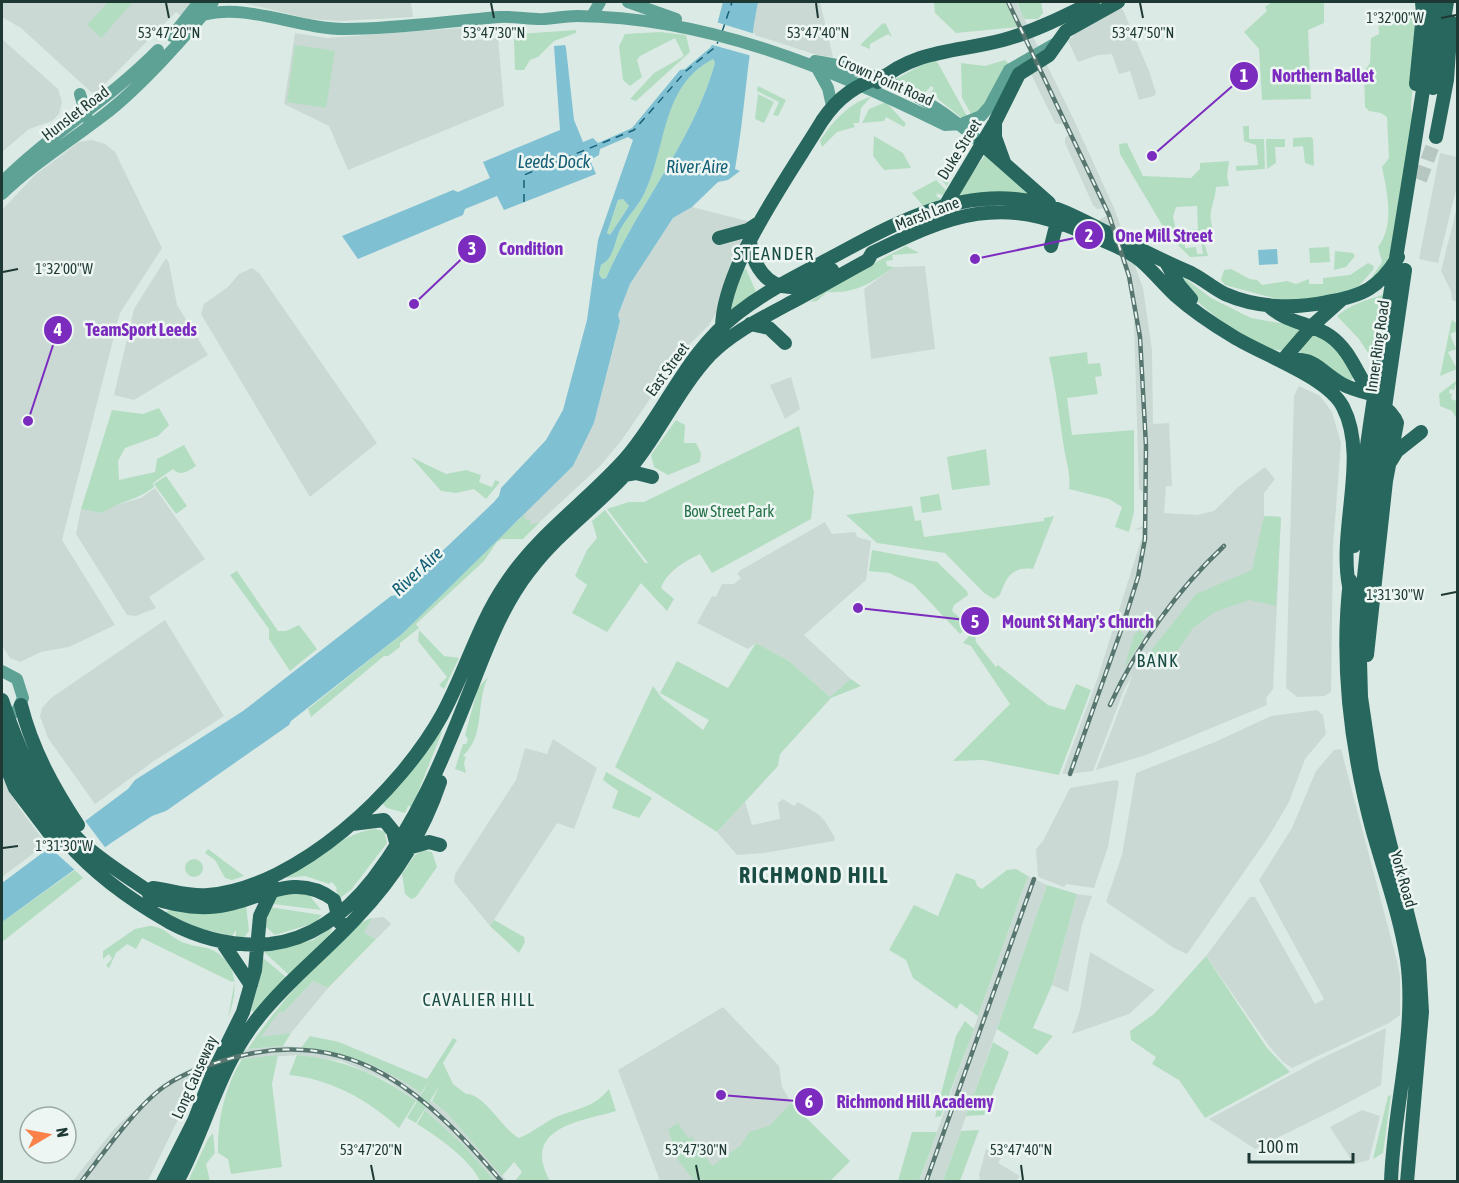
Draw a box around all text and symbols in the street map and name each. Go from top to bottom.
text: 1°32'00"W [1366,9,1424,26]
text: 53°47'20"N [138,24,200,41]
text: 53°47'30"N [463,24,525,41]
text: 53°47'40"N [787,24,849,41]
text: 53°47'50"N [1112,24,1174,41]
street label: Crown Point Road [835,51,937,109]
callout: Northern Ballet [1229,58,1386,94]
text: 1 [1240,65,1248,86]
text: Northern Ballet [1272,65,1375,86]
street label: Hunslet Road [38,82,112,144]
street label: Duke Street [933,115,985,183]
water label: Leeds Dock [517,151,592,172]
water label: River Aire [666,156,728,177]
street label: Marsh Lane [892,193,962,233]
callout: One Mill Street [1074,217,1225,253]
text: 2 [1085,225,1093,246]
text: One Mill Street [1115,225,1214,246]
callout: Condition [457,231,576,267]
text: 3 [468,238,476,259]
text: Condition [499,238,564,259]
district label: STEANDER [733,243,815,264]
text: 1°32'00"W [35,260,93,277]
street label: Inner Ring Road [1362,299,1393,393]
callout: TeamSport Leeds [43,312,209,348]
text: 4 [53,319,62,340]
text: TeamSport Leeds [85,319,197,340]
street label: East Street [642,338,693,399]
park label: Bow Street Park [684,502,774,520]
water label: River Aire [387,542,447,600]
text: 1°31'30"W [1366,586,1424,603]
callout: Mount St Mary's Church [960,603,1166,639]
text: 5 [971,611,979,632]
text: Mount St Mary's Church [1002,611,1154,632]
district label: BANK [1137,650,1179,671]
text: 1°31'30"W [35,837,93,854]
street label: York Road [1387,849,1421,909]
district label: RICHMOND HILL [739,862,889,888]
district label: CAVALIER HILL [422,989,536,1010]
street label: Long Causeway [168,1032,221,1122]
callout: Richmond Hill Academy [794,1084,1006,1120]
text: 6 [805,1091,813,1112]
text: Richmond Hill Academy [836,1091,994,1112]
north arrow [18,1105,78,1165]
text: N [53,1126,72,1139]
scale bar [1249,1126,1352,1164]
text: 100 m [1258,1136,1299,1157]
text: 53°47'20"N [340,1141,402,1158]
text: 53°47'30"N [665,1141,727,1158]
text: 53°47'40"N [990,1141,1052,1158]

